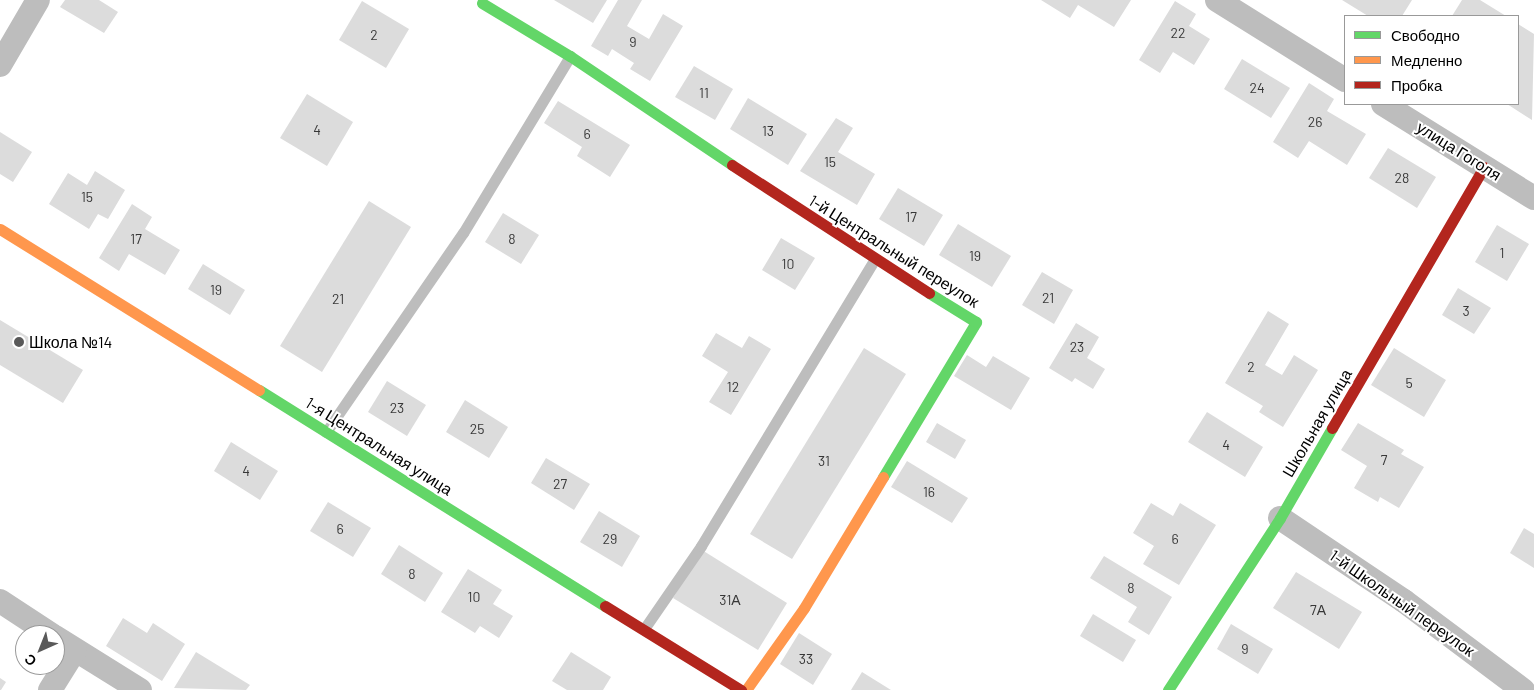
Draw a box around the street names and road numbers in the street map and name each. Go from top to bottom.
street label: улица Гоголя [1413,118,1505,184]
street label: 1-й Центральный переулок [805,191,983,311]
street label: Школьная улица [1278,366,1356,480]
street label: 1-я Центральная улица [302,393,456,499]
street label: 1-й Школьный переулок [1326,546,1478,660]

